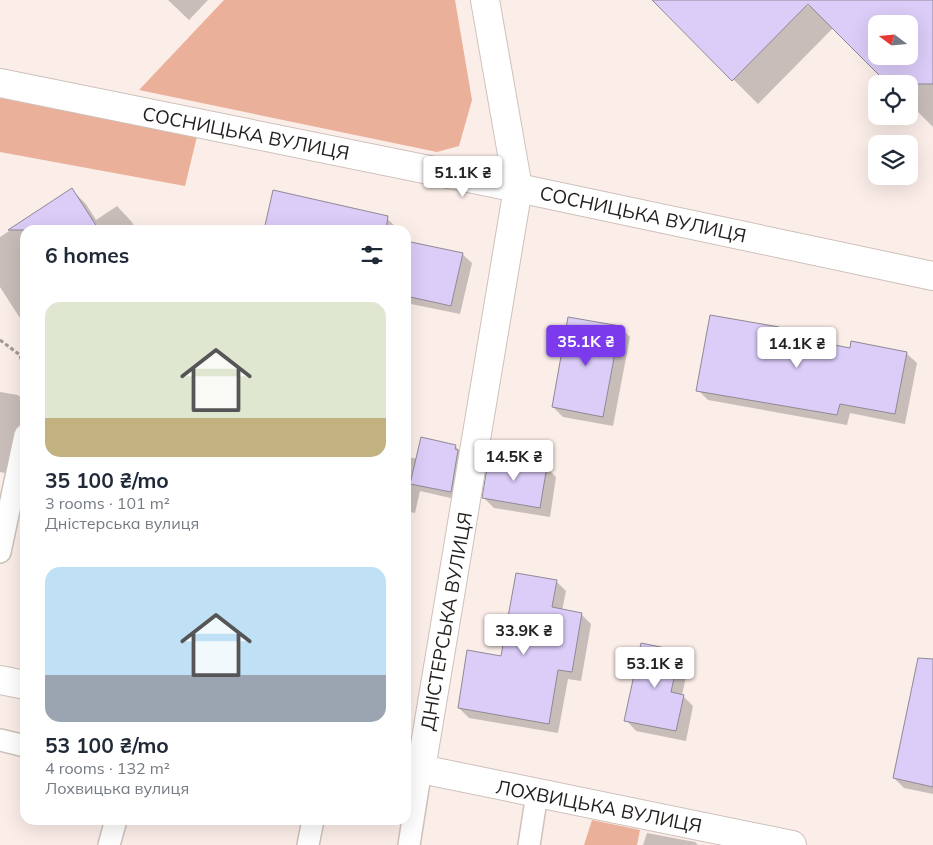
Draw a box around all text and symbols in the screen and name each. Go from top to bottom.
north arrow [868,15,918,65]
map controls [868,15,918,185]
button: locate [868,75,918,125]
street label: СОСНИЦЬКА ВУЛИЦЯ [140,101,352,165]
button: layers [868,135,918,185]
pin: 51.1K ₴ [417,156,509,198]
text: 51.1K ₴ [434,162,492,182]
street label: СОСНИЦЬКА ВУЛИЦЯ [538,180,748,248]
icon: filters [358,241,386,269]
text: 6 homes [45,242,129,268]
pin: 35.1K ₴ [540,324,632,367]
pin: 14.1K ₴ [751,326,843,369]
text: 35.1K ₴ [557,331,615,351]
text: 14.1K ₴ [768,333,826,353]
icon: home [171,335,261,425]
pin: 14.5K ₴ [468,440,560,482]
text: 14.5K ₴ [485,446,543,466]
text: 35 100 ₴/mo [45,467,169,493]
text: 3 rooms · 101 m² [45,493,170,513]
street label: ДНІСТЕРСЬКА ВУЛИЦЯ [415,510,477,732]
text: Дністерська вулиця [45,513,199,533]
icon: home [171,600,261,690]
pin: 33.9K ₴ [478,614,570,656]
text: 33.9K ₴ [495,620,553,640]
pin: 53.1K ₴ [609,646,701,689]
text: 53.1K ₴ [626,653,684,673]
text: 53 100 ₴/mo [45,732,169,758]
text: 4 rooms · 132 m² [45,758,170,778]
street label: ЛОХВИЦЬКА ВУЛИЦЯ [494,774,704,838]
text: Лохвицька вулиця [45,778,189,798]

